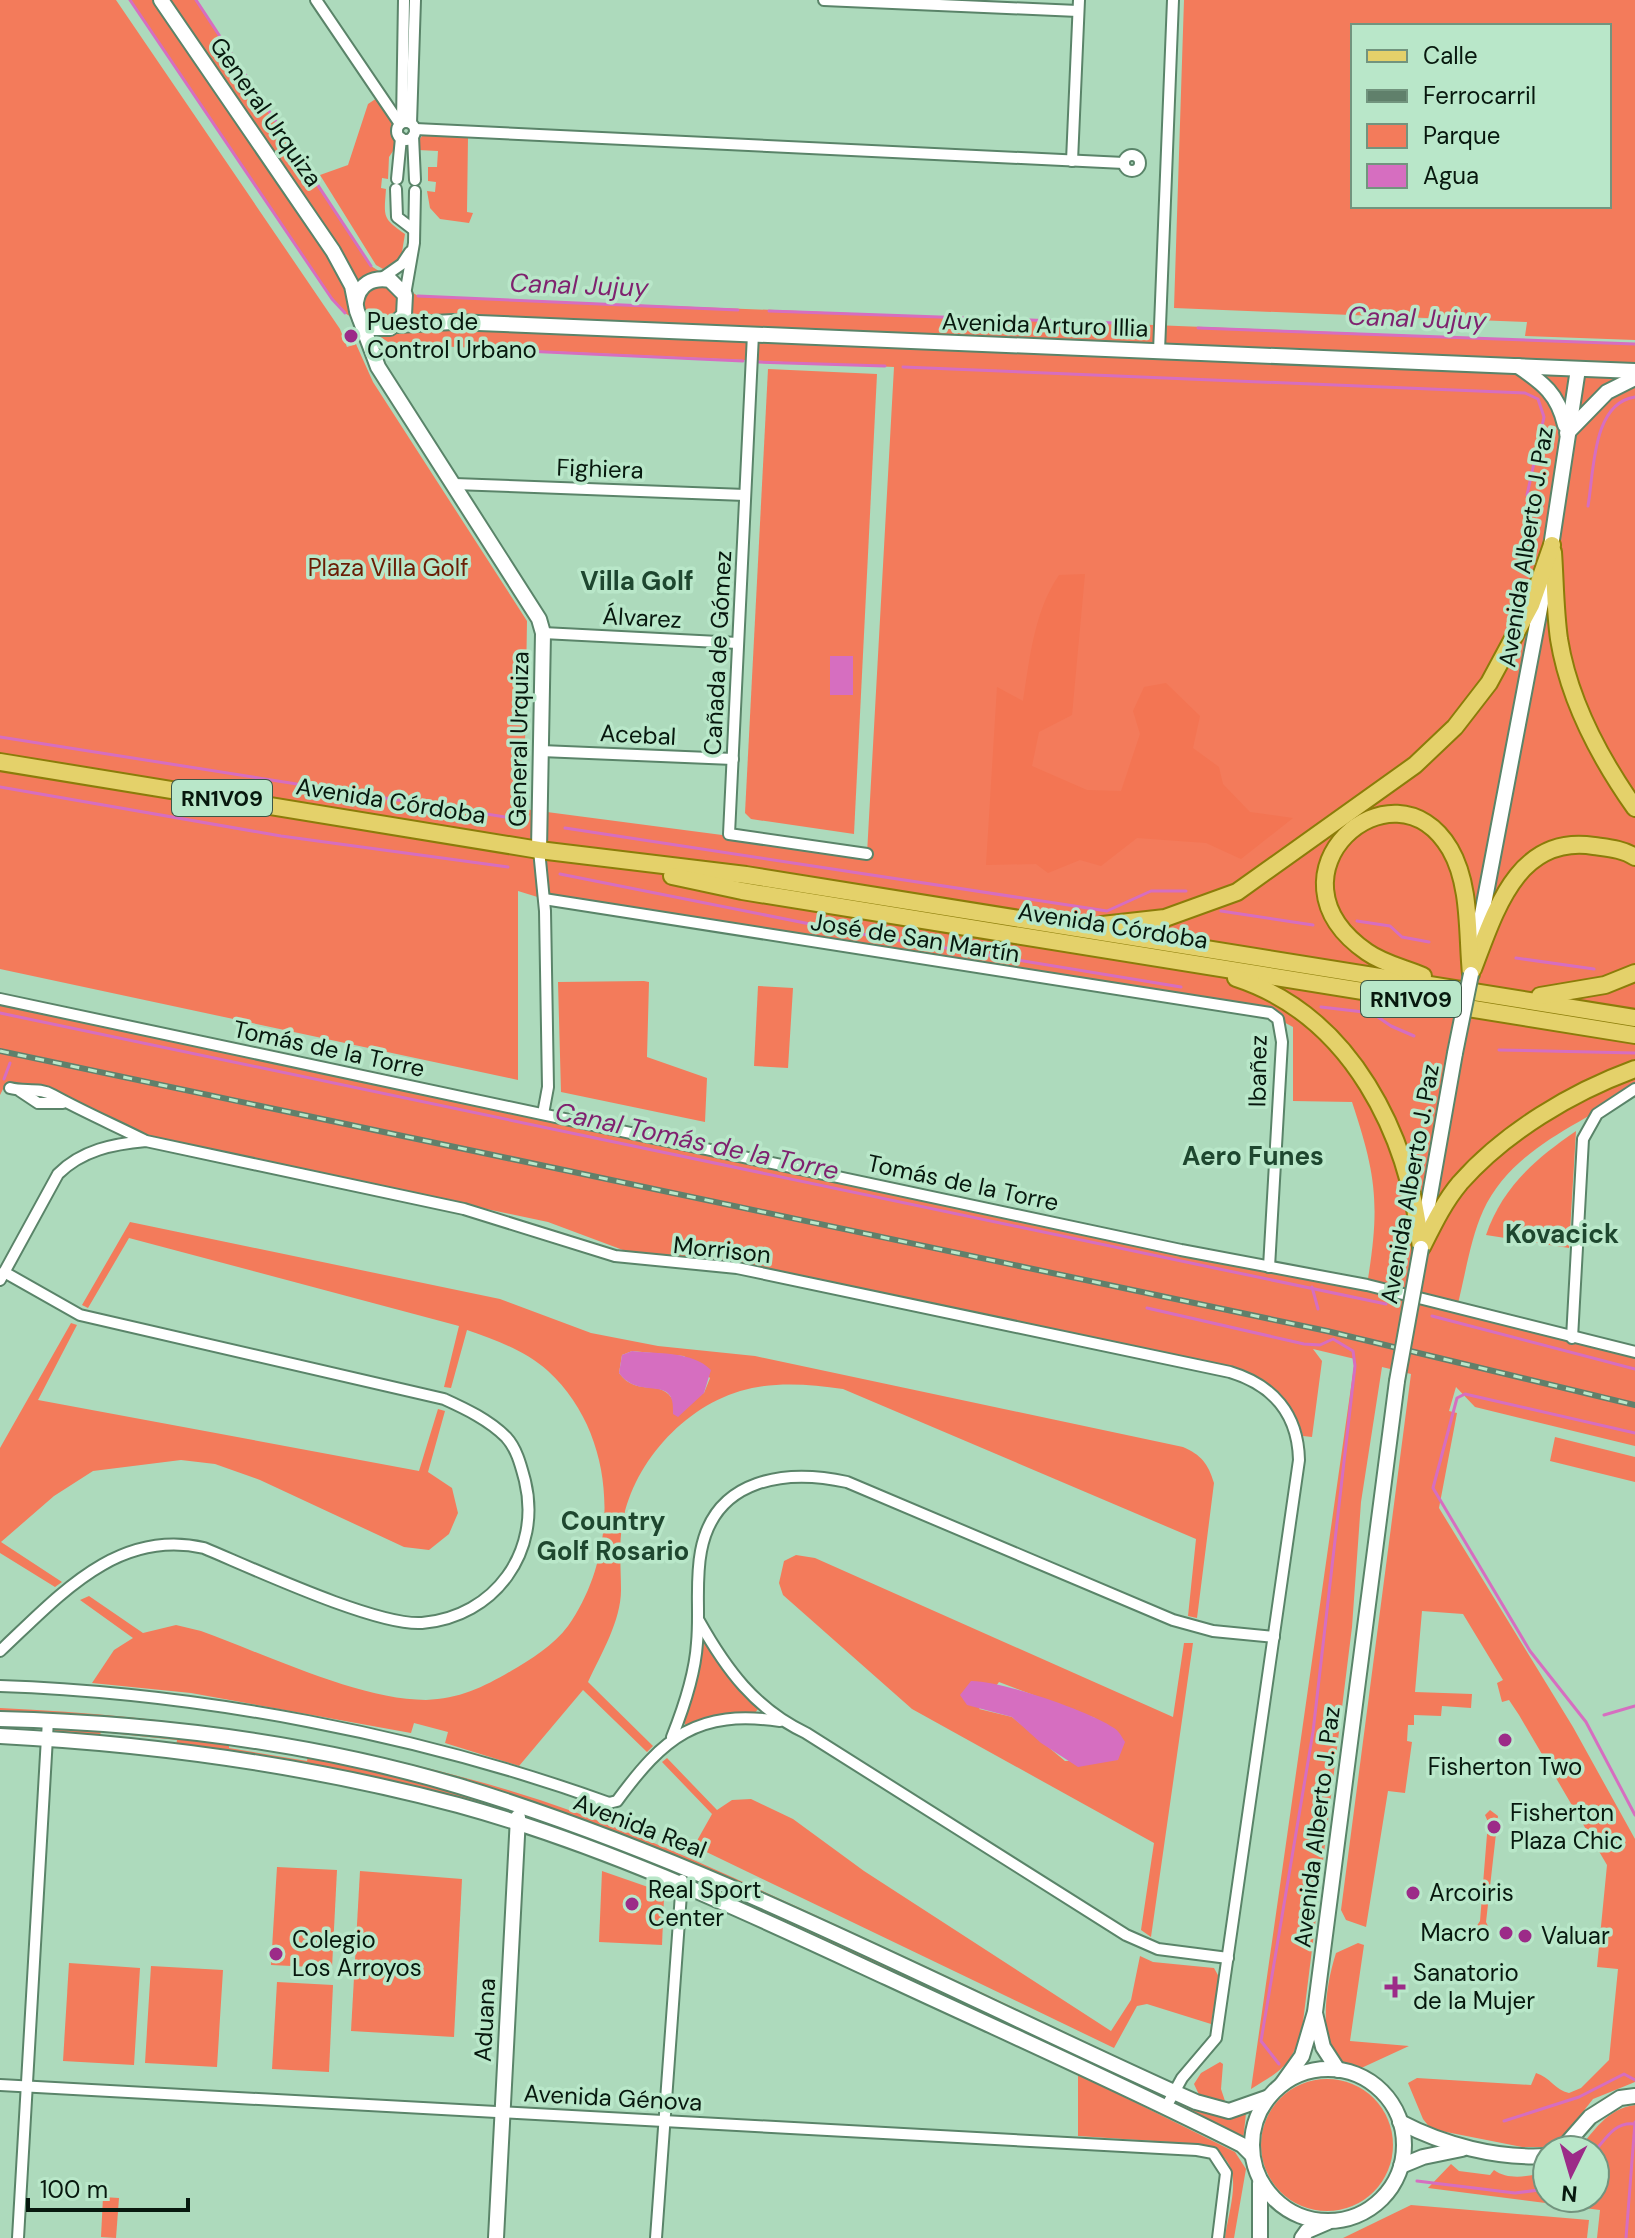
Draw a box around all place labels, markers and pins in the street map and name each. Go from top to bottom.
place label: Puesto de Control Urbano [367,306,537,365]
marker: Puesto de Control Urbano [342,327,360,345]
marker: Fisherton Two [1496,1731,1514,1749]
place label: Fisherton Two [1428,1751,1582,1782]
place label: Fisherton Plaza Chic [1510,1797,1623,1856]
marker: Fisherton Plaza Chic [1485,1818,1503,1836]
place label: Real Sport Center [648,1874,761,1933]
place label: Arcoiris [1429,1877,1514,1908]
marker: Arcoiris [1404,1884,1422,1902]
marker: Real Sport Center [623,1895,641,1913]
place label: Macro [1420,1917,1490,1948]
place label: Valuar [1541,1920,1610,1951]
place label: Colegio Los Arroyos [292,1924,422,1983]
marker: Macro [1497,1924,1515,1942]
marker: Valuar [1516,1927,1534,1945]
marker: Colegio Los Arroyos [267,1945,285,1963]
place label: Sanatorio de la Mujer [1413,1957,1535,2016]
marker: Sanatorio de la Mujer [1384,1976,1406,1998]

